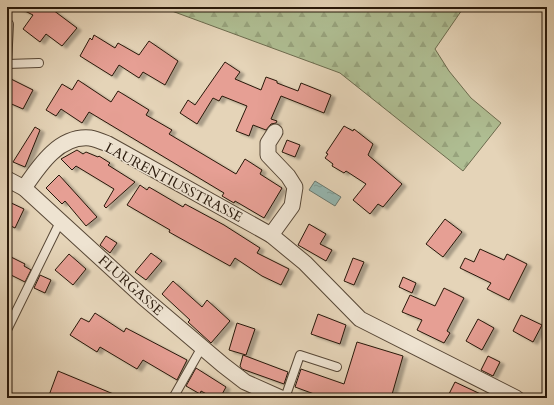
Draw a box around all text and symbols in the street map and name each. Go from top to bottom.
street label: LAURENTIUSSTRASSE [102,138,246,227]
street label: FLURGASSE [94,251,167,320]

